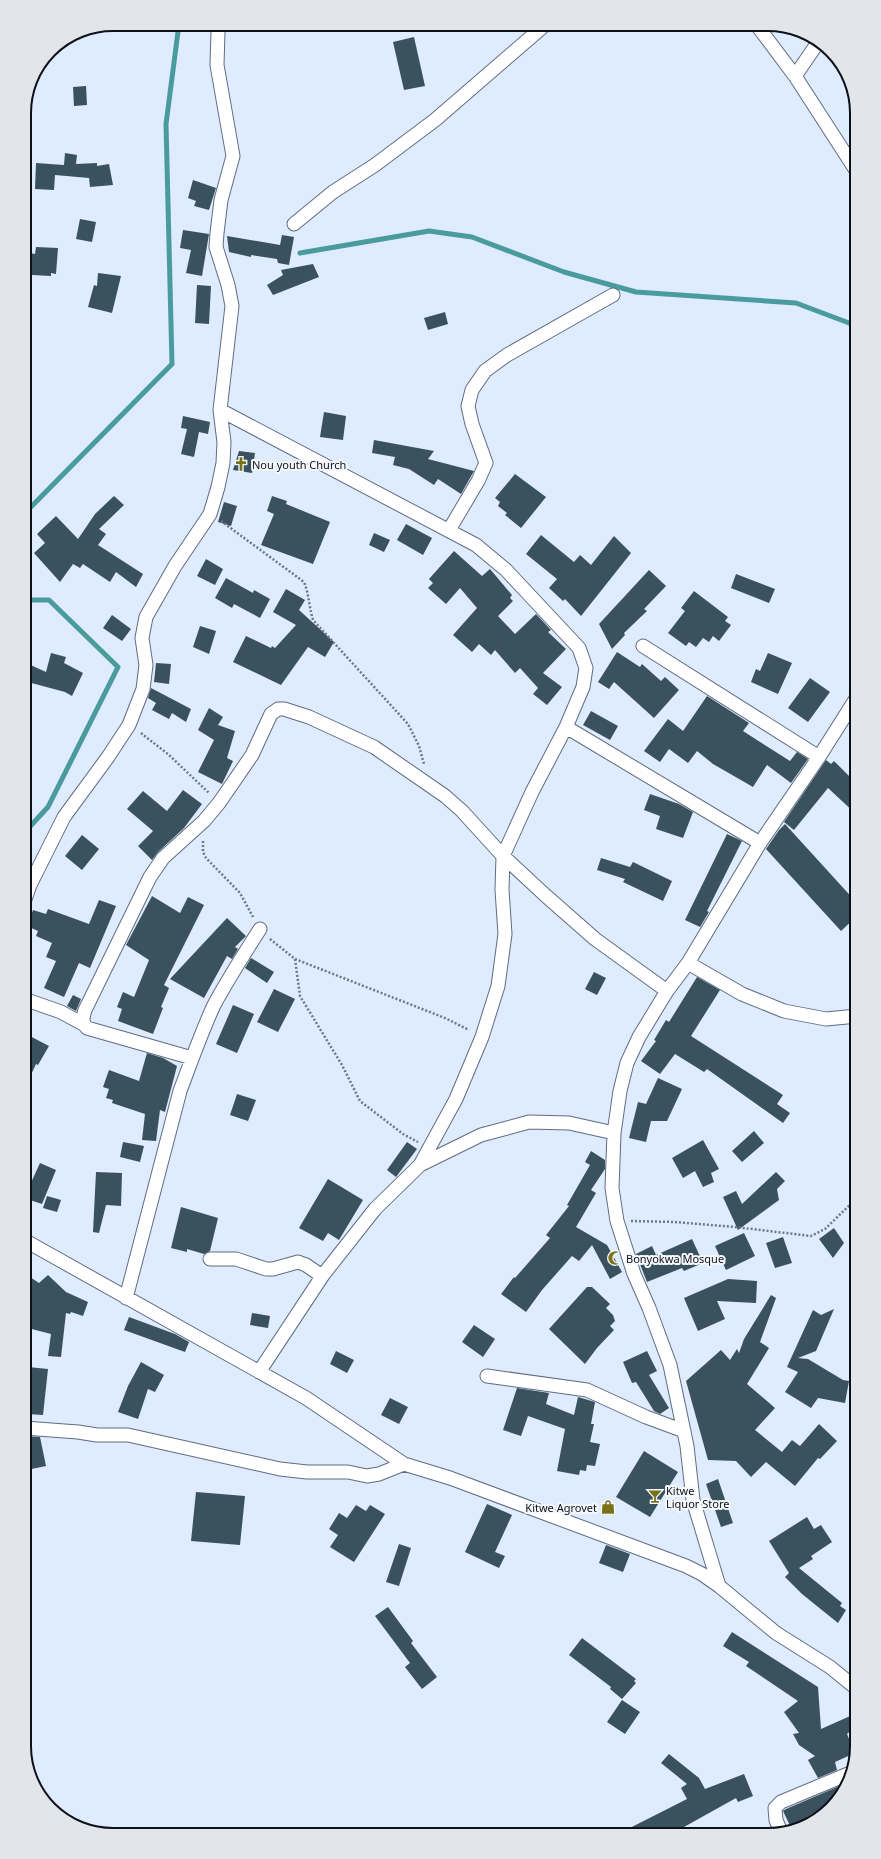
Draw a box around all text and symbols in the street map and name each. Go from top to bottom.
church icon: Nou youth Church [233,456,249,472]
place label: Nou youth Church [252,457,346,472]
mosque icon: Bonyokwa Mosque [607,1250,623,1266]
place label: Bonyokwa Mosque [626,1251,724,1266]
place label: Kitwe Liquor Store [666,1483,729,1511]
bar icon: Kitwe Liquor Store [647,1488,663,1504]
shop icon: Kitwe Agrovet [600,1499,616,1515]
place label: Kitwe Agrovet [525,1500,597,1515]

